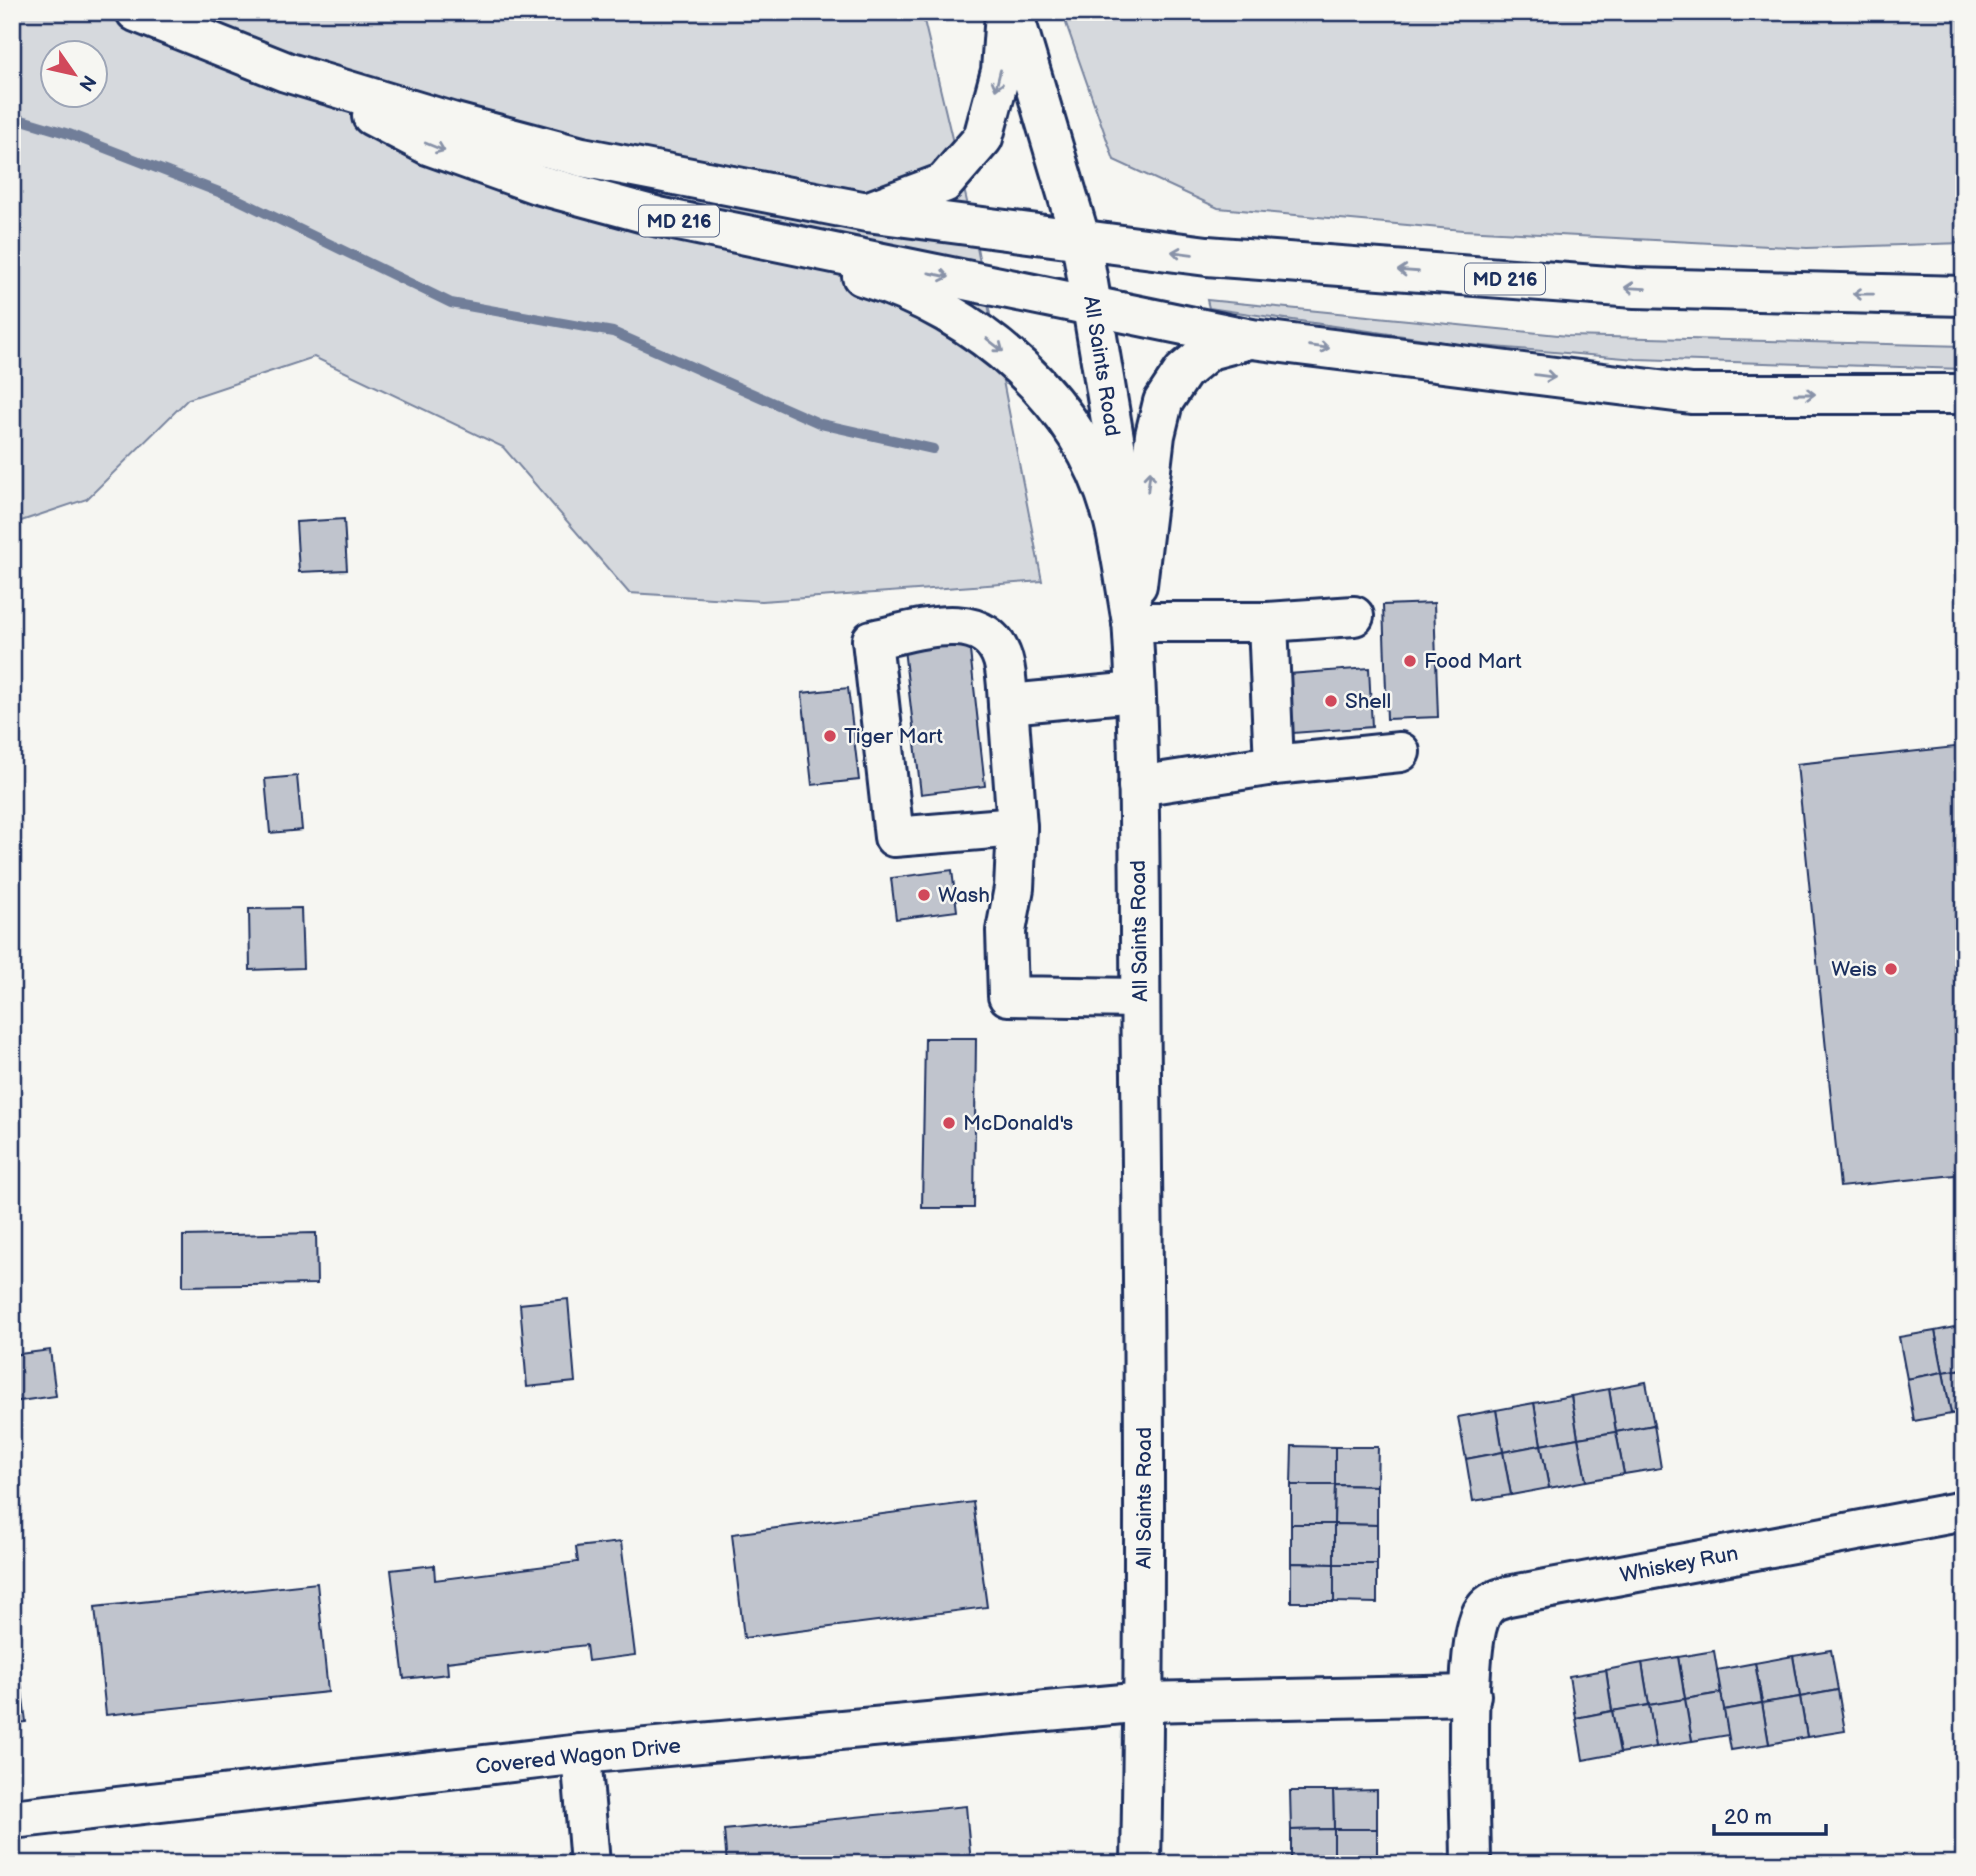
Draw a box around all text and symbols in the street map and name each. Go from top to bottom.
north arrow [38,38,108,108]
one-way arrow [991,68,1004,91]
text: N [73,70,100,95]
one-way arrow [423,141,445,154]
road number: MD 216 [639,206,719,236]
one-way arrow [1171,246,1194,259]
one-way arrow [1398,264,1420,277]
road number: MD 216 [1465,264,1545,294]
one-way arrow [927,268,950,282]
one-way arrow [1624,282,1647,295]
one-way arrow [1852,287,1875,300]
street label: All Saints Road [1078,294,1125,438]
one-way arrow [985,337,1003,353]
one-way arrow [1307,341,1330,354]
one-way arrow [1533,369,1556,382]
one-way arrow [1794,387,1817,401]
one-way arrow [1143,470,1156,493]
place label: Food Mart [1424,649,1522,674]
marker: Food Mart [1402,653,1418,669]
place label: Shell [1345,689,1391,714]
marker: Shell [1323,693,1339,709]
place label: Tiger Mart [844,724,943,749]
marker: Tiger Mart [822,728,838,744]
street label: All Saints Road [1126,860,1153,1002]
place label: Wash [938,883,990,908]
marker: Wash [916,887,932,903]
place label: Weis [1831,957,1877,982]
marker: Weis [1883,961,1899,977]
place label: McDonald's [963,1111,1073,1136]
marker: McDonald's [941,1115,957,1131]
street label: All Saints Road [1132,1427,1157,1569]
street label: Whiskey Run [1618,1541,1740,1588]
street label: Covered Wagon Drive [474,1733,682,1780]
scale bar [1714,1792,1826,1836]
text: 20 m [1724,1805,1772,1830]

